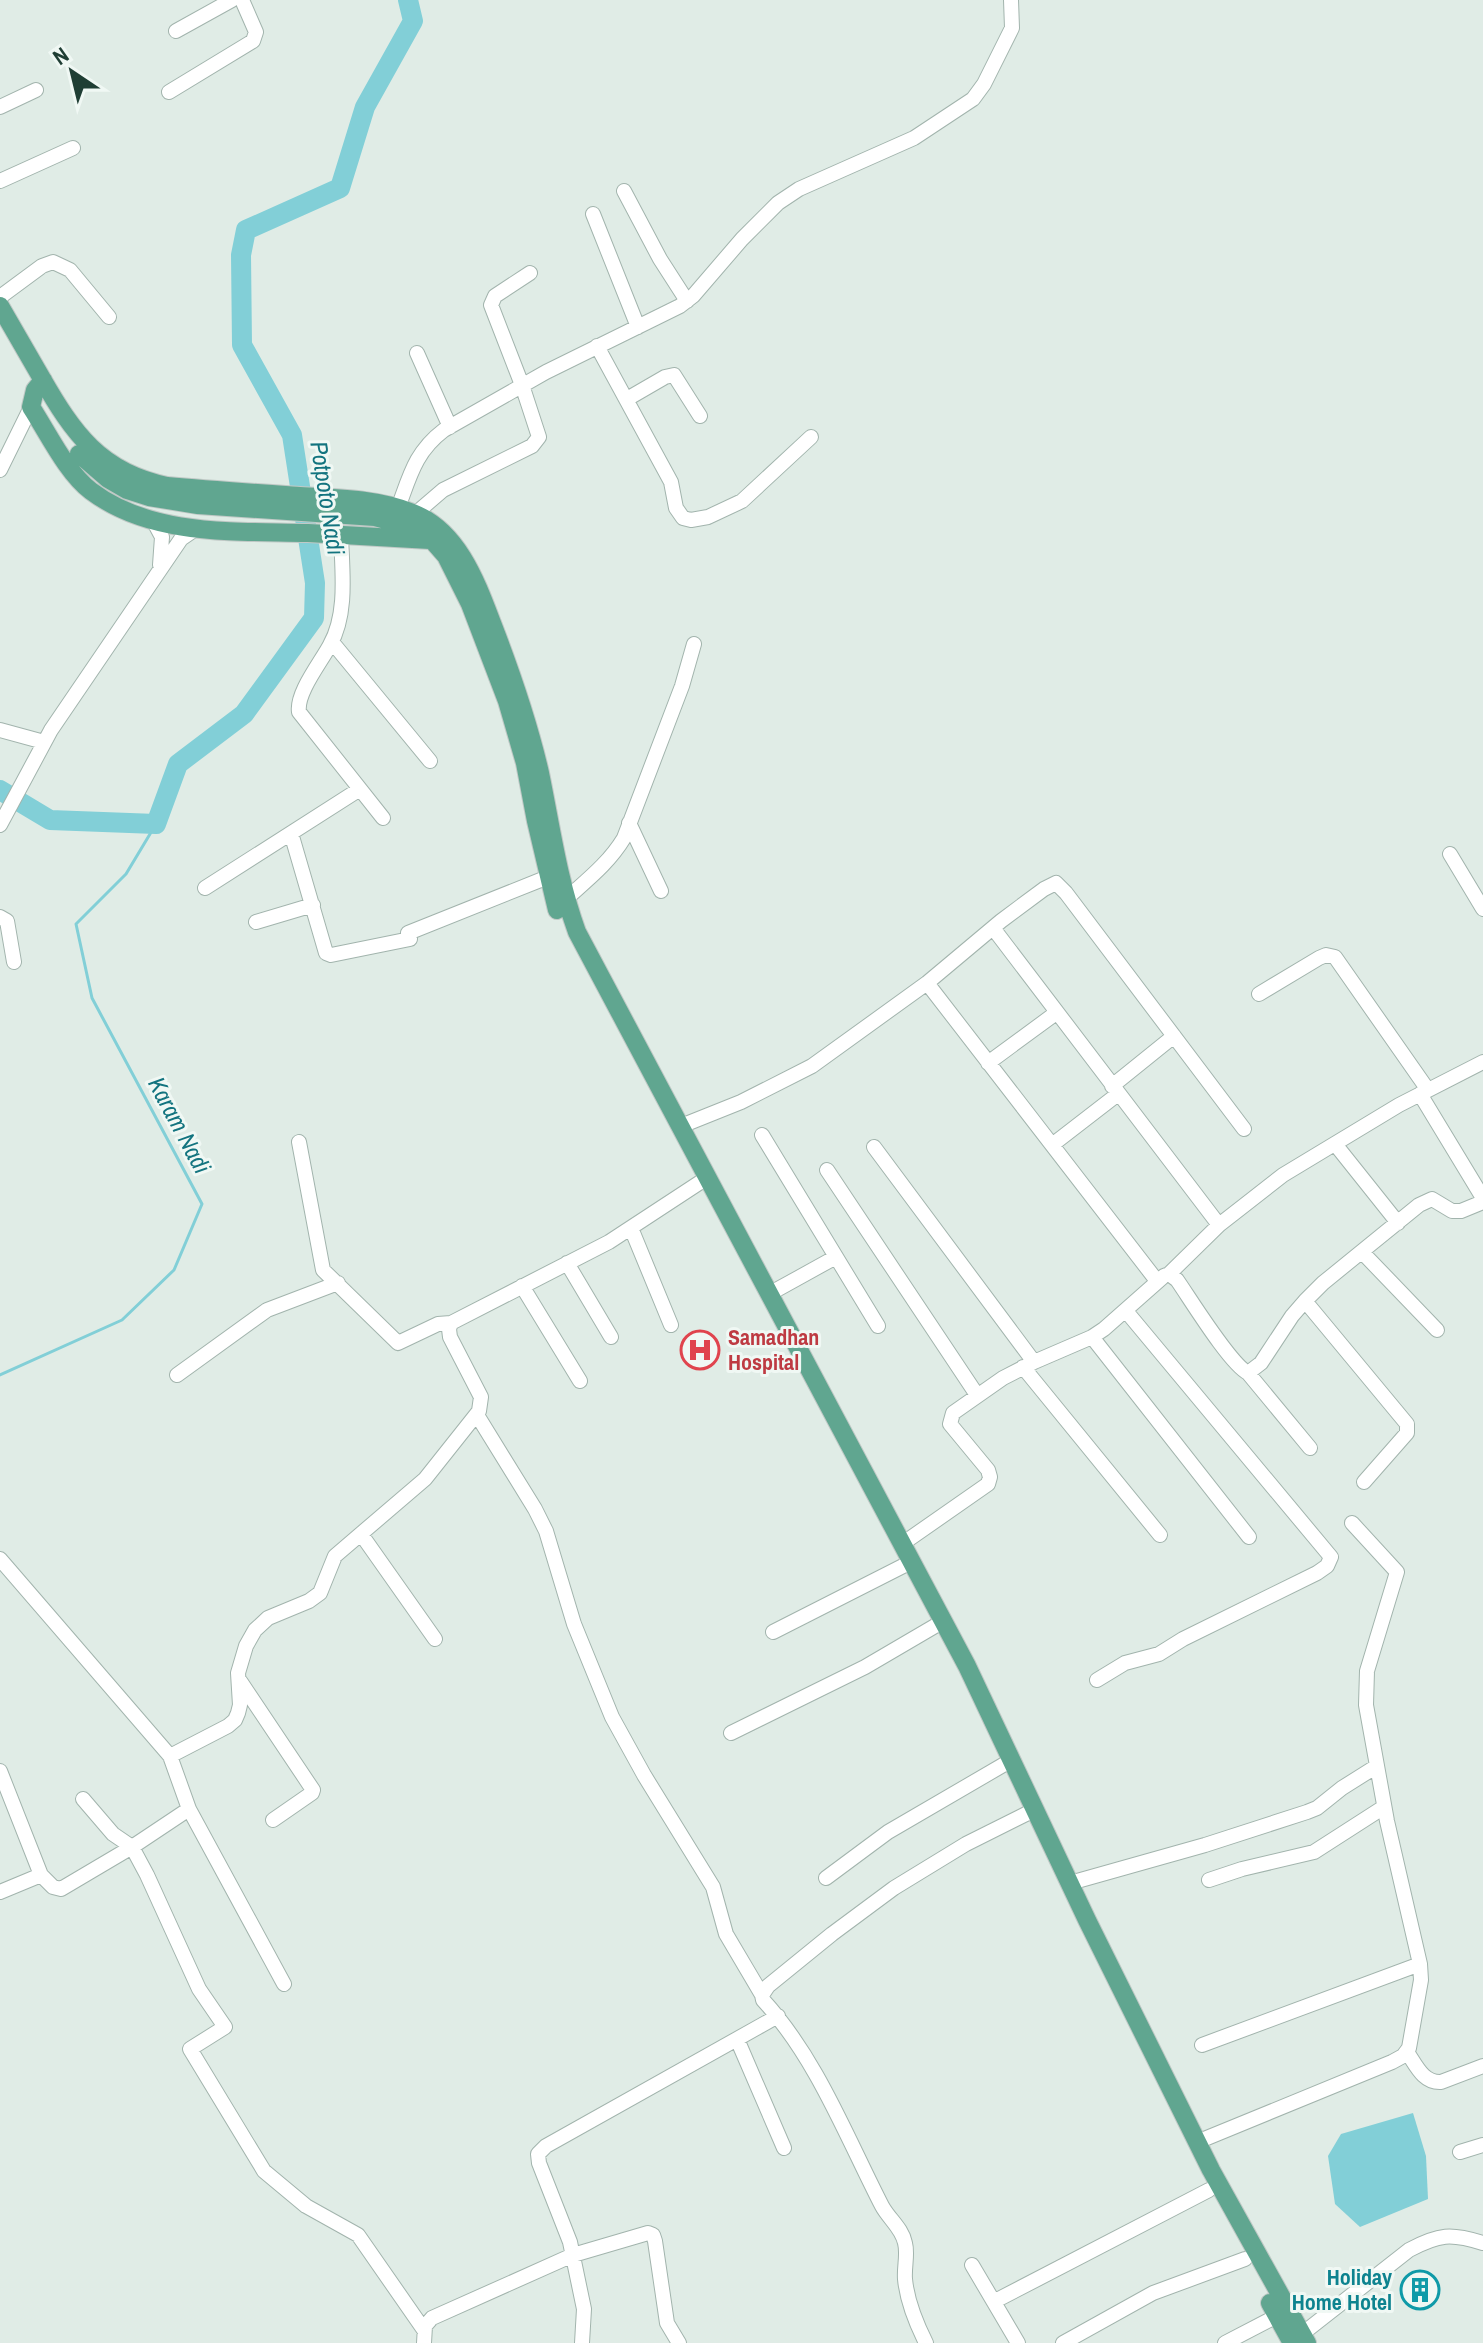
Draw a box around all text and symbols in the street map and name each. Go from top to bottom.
north arrow [32,32,112,112]
text: N [47,40,74,72]
water label: Potpoto Nadi [303,439,353,558]
water label: Karam Nadi [141,1071,219,1179]
place label: Samadhan Hospital [728,1322,819,1377]
hospital icon: Samadhan Hospital [679,1329,721,1371]
place label: Holiday Home Hotel [1292,2262,1392,2317]
building icon: Holiday Home Hotel [1399,2269,1441,2311]

